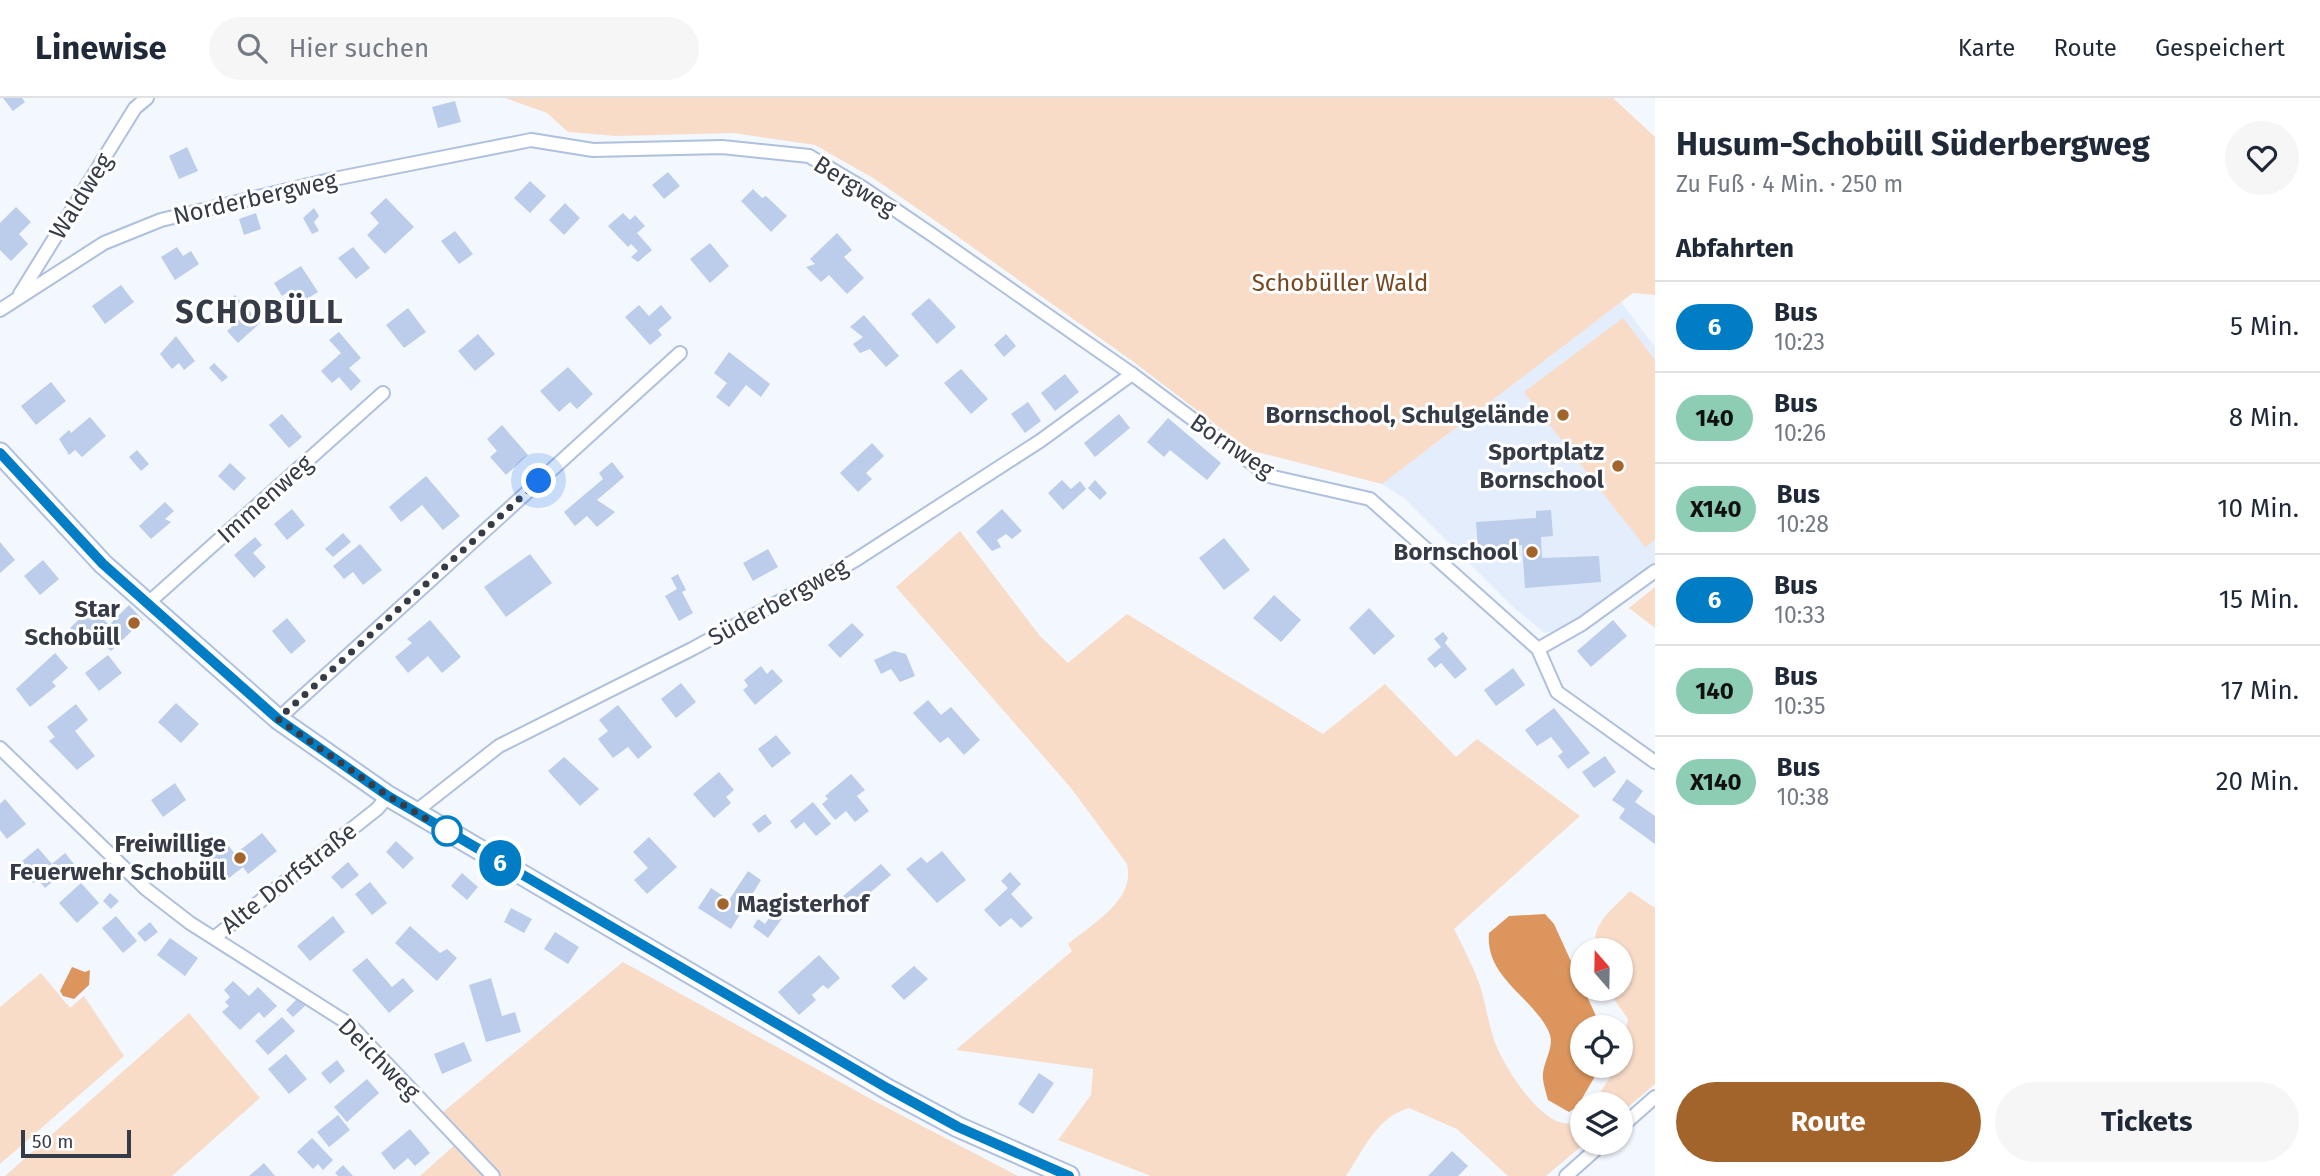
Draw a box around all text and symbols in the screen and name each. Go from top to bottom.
search box [209,17,699,80]
text: Linewise [35,28,167,68]
icon: search [233,29,271,67]
text: Hier suchen [289,33,429,64]
text: Karte [1958,34,2015,62]
text: Route [2053,34,2117,62]
text: Gespeichert [2155,34,2285,62]
button: heart [2225,121,2299,195]
text: Husum-Schobüll Süderbergweg [1676,124,2150,164]
street label: Waldweg [44,147,119,244]
street label: Bergweg [809,150,902,222]
street label: Norderbergweg [170,165,340,230]
text: Zu Fuß · 4 Min. · 250 m [1676,170,1903,198]
text: Abfahrten [1676,233,1794,264]
park label: Schobüller Wald [1252,269,1428,297]
district label: SCHOBÜLL [175,292,345,331]
text: Bus [1774,297,1817,328]
text: 5 Min. [2230,311,2299,342]
text: 6 [1708,313,1721,341]
text: 10:23 [1774,328,1825,356]
text: Bus [1774,388,1817,419]
place label: Bornschool, Schulgelände [1265,401,1549,429]
text: 8 Min. [2229,402,2299,433]
text: 140 [1695,404,1734,432]
marker: Bornschool, Schulgelände [1555,407,1571,423]
street label: Bornweg [1185,408,1280,484]
text: 10:26 [1774,419,1826,447]
place label: Sportplatz Bornschool [1480,438,1605,494]
street label: Immenweg [212,449,319,549]
marker: Sportplatz Bornschool [1610,458,1626,474]
your location [521,463,556,498]
text: Bus [1777,479,1820,510]
text: 10 Min. [2217,493,2299,524]
text: X140 [1690,495,1742,523]
text: 10:28 [1777,510,1829,538]
place label: Bornschool [1394,538,1519,566]
marker: Bornschool [1524,544,1540,560]
street label: Süderbergweg [703,552,853,652]
text: Bus [1774,570,1817,601]
text: 15 Min. [2219,584,2299,615]
text: 6 [1708,586,1721,614]
place label: Star Schobüll [25,595,121,651]
text: 10:33 [1774,601,1825,629]
marker: Star Schobüll [126,615,142,631]
text: Bus [1774,661,1817,692]
text: 17 Min. [2220,675,2299,706]
text: 140 [1695,677,1734,705]
text: 10:35 [1774,692,1826,720]
text: Bus [1777,752,1820,783]
text: 20 Min. [2216,766,2299,797]
text: X140 [1690,768,1742,796]
text: 10:38 [1777,783,1829,811]
unlabelled marker [432,816,462,846]
street label: Alte Dorfstraße [216,817,362,939]
place label: Freiwillige Feuerwehr Schobüll [10,830,227,886]
line badge: 6 [477,840,523,886]
text: 6 [493,849,507,877]
marker: Freiwillige Feuerwehr Schobüll [232,850,248,866]
place label: Magisterhof [737,890,871,918]
marker: Magisterhof [715,896,731,912]
north arrow [1570,938,1633,1001]
map controls [1570,938,1633,1155]
street label: Deichweg [332,1012,426,1106]
button: locate [1570,1015,1633,1078]
button: Route [1676,1082,1981,1162]
button: Tickets [1995,1082,2299,1162]
button: layers [1570,1092,1633,1155]
scale bar [21,1127,131,1159]
text: 50 m [32,1130,73,1153]

